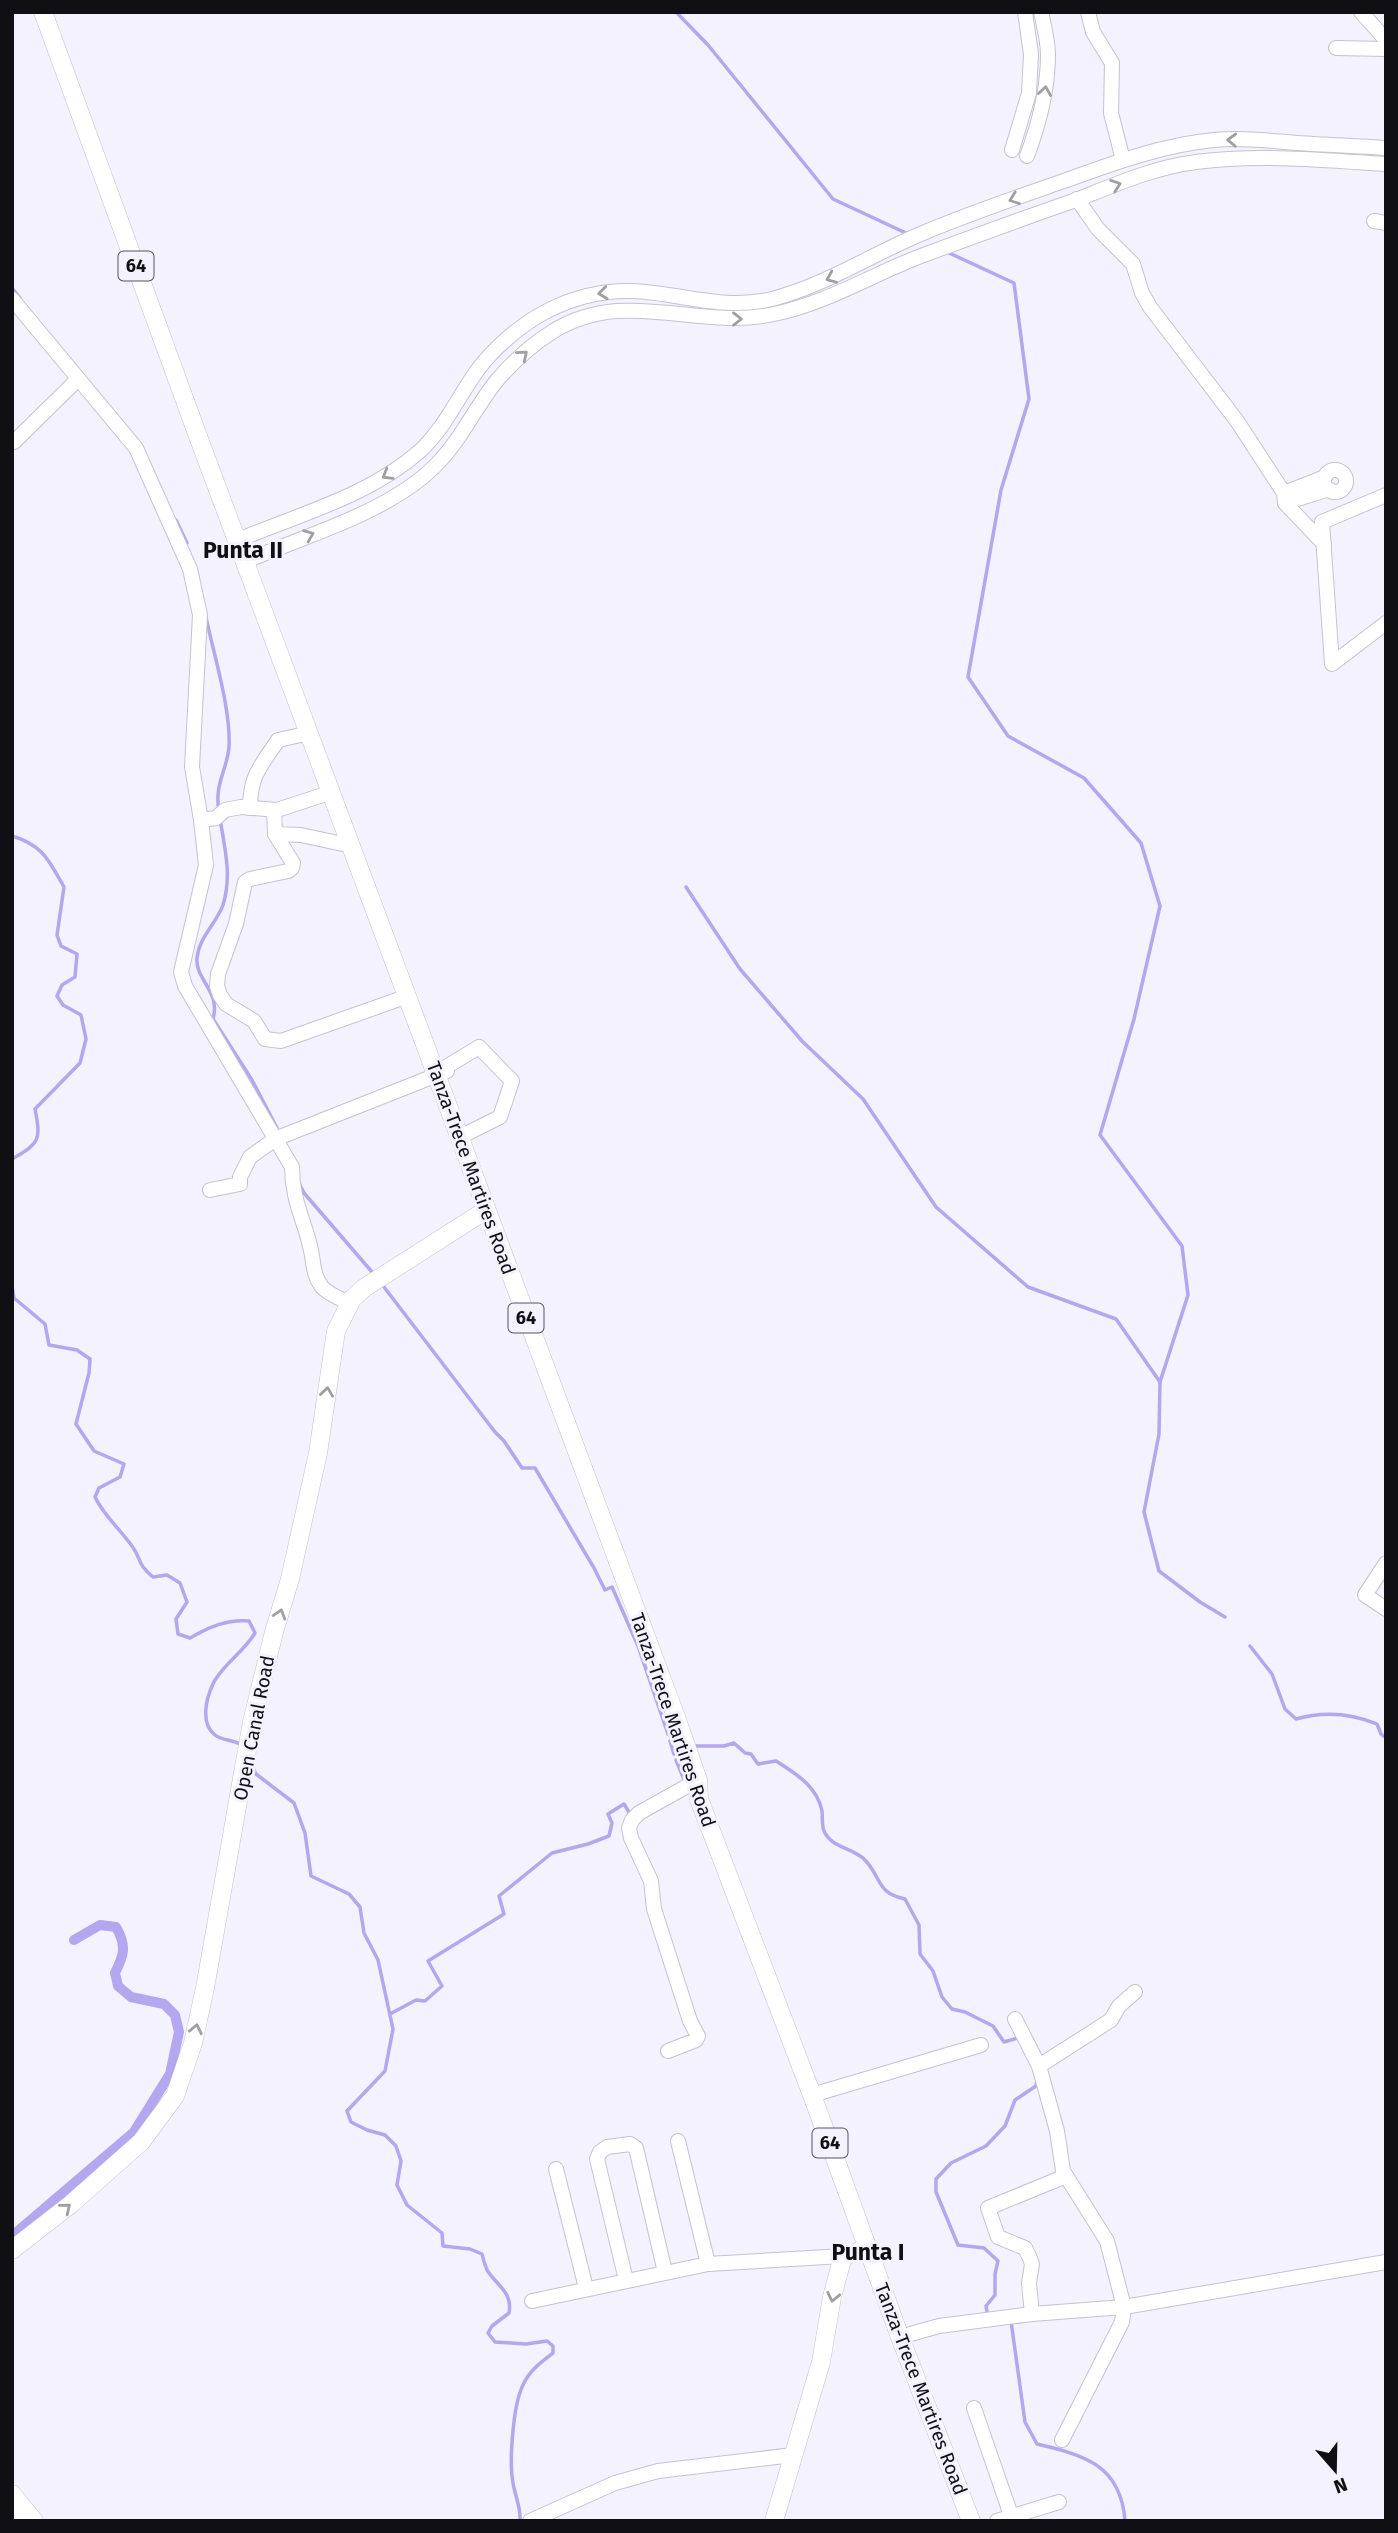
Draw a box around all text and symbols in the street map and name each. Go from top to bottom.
one-way arrow [1037,85,1052,97]
one-way arrow [1226,132,1237,147]
one-way arrow [1110,179,1122,193]
one-way arrow [1008,191,1020,205]
road number: 64 [118,252,154,280]
one-way arrow [826,269,838,283]
one-way arrow [597,286,609,301]
one-way arrow [732,311,743,327]
one-way arrow [514,351,527,363]
one-way arrow [382,466,395,479]
one-way arrow [302,529,314,543]
district label: Punta II [203,536,283,564]
street label: Tanza-Trece Martires Road [422,1058,520,1278]
road number: 64 [508,1303,544,1332]
one-way arrow [319,1386,334,1398]
one-way arrow [271,1608,286,1620]
street label: Tanza-Trece Martires Road [625,1610,721,1830]
street label: Open Canal Road [229,1653,279,1803]
one-way arrow [188,2023,203,2035]
road number: 64 [812,2129,848,2158]
one-way arrow [58,2203,70,2216]
district label: Punta I [831,2238,905,2266]
street label: Tanza-Trece Martires Road [870,2280,972,2498]
one-way arrow [826,2291,841,2303]
north arrow [1300,2435,1370,2505]
text: N [1331,2473,1351,2498]

